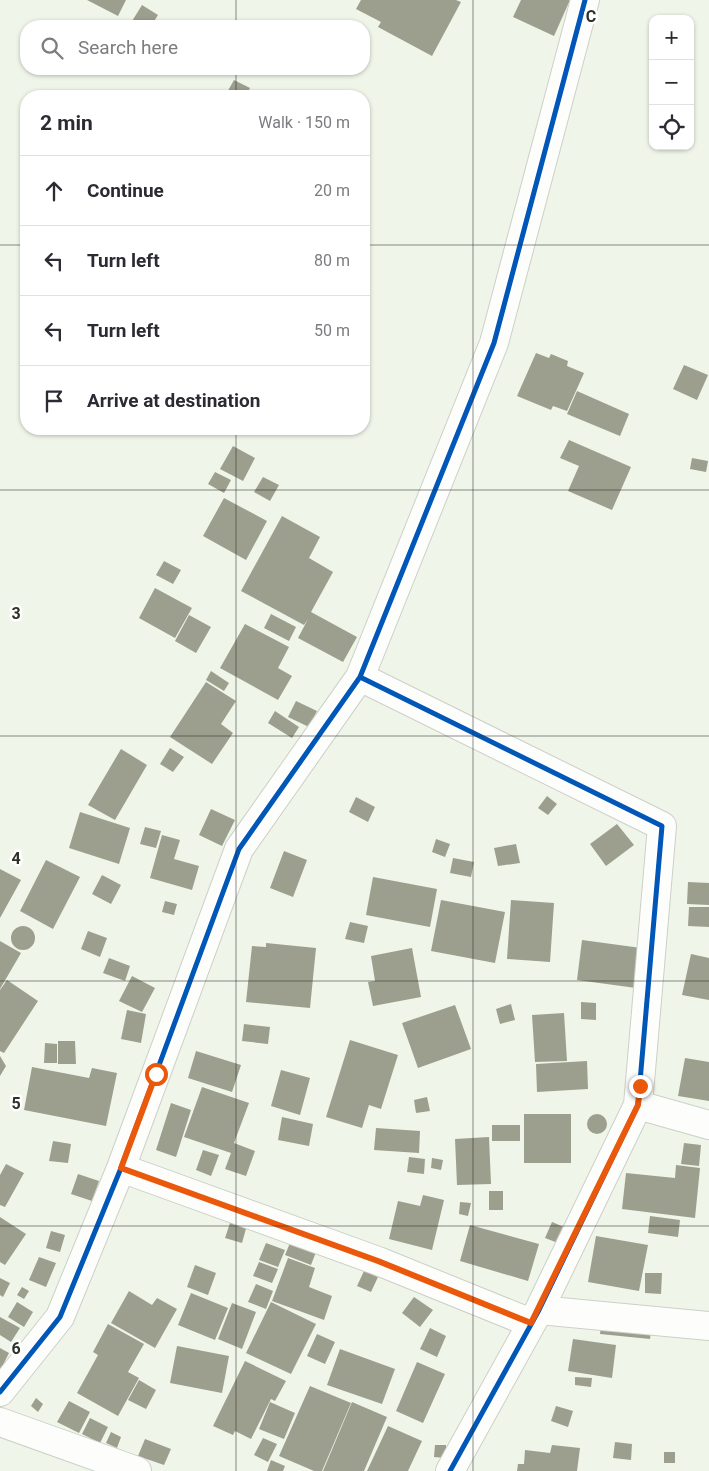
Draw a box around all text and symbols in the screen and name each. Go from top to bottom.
text: C [586,7,596,26]
map controls [649,15,694,150]
button: + [649,15,694,60]
search box [20,20,370,75]
icon: search [38,34,66,62]
text: Search here [78,36,178,59]
button: − [649,60,694,105]
button: locate [649,105,694,150]
text: 2 min [40,111,93,135]
text: Walk · 150 m [258,113,350,132]
icon: ahead [40,177,68,205]
text: Continue [87,179,164,202]
text: 20 m [314,181,350,200]
icon: left [40,247,68,275]
text: Turn left [87,249,160,272]
text: 80 m [314,251,350,270]
icon: left [40,317,68,345]
text: Turn left [87,319,160,342]
text: 50 m [314,321,350,340]
icon: arrive [40,387,68,415]
text: Arrive at destination [87,389,260,412]
text: 3 [11,604,21,623]
text: 4 [11,849,21,868]
route start [145,1063,168,1086]
route end [629,1075,652,1098]
text: 5 [11,1094,21,1113]
text: 6 [11,1339,21,1358]

